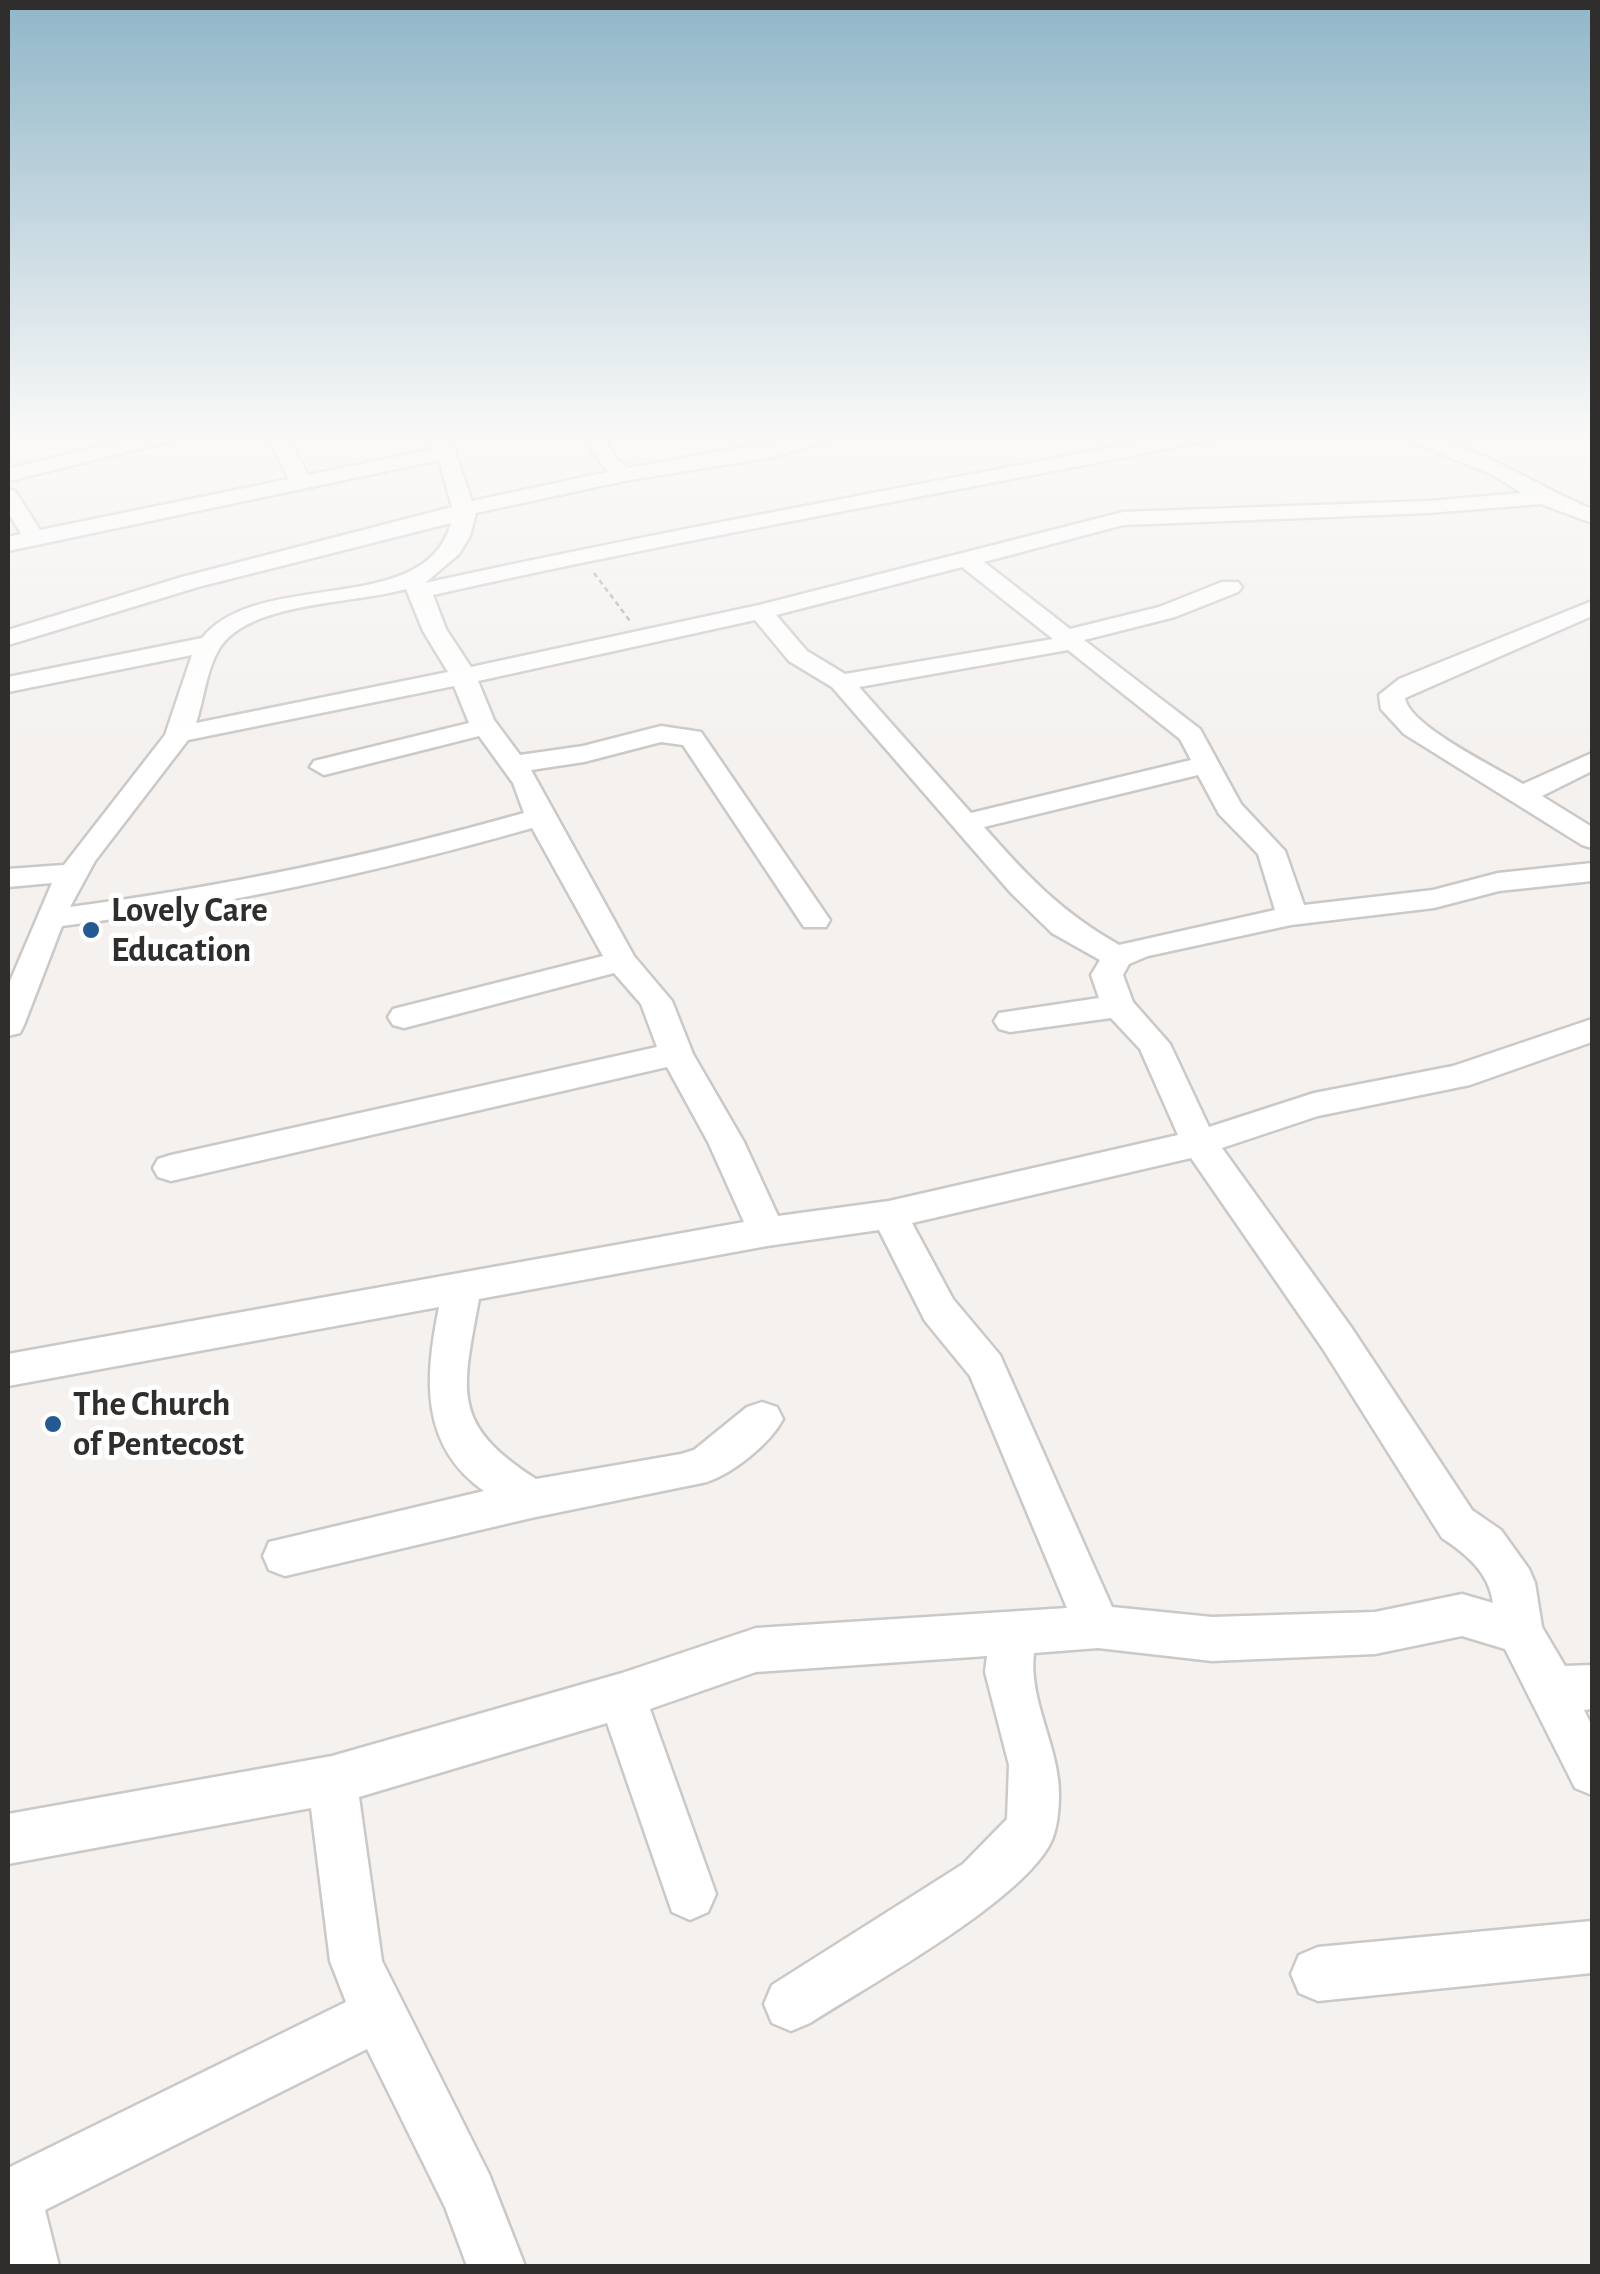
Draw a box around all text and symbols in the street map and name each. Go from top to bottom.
place label: Lovely Care Education [111,889,268,971]
marker: Lovely Care Education [80,919,102,941]
place label: The Church of Pentecost [73,1383,244,1465]
marker: The Church of Pentecost [42,1413,64,1435]

